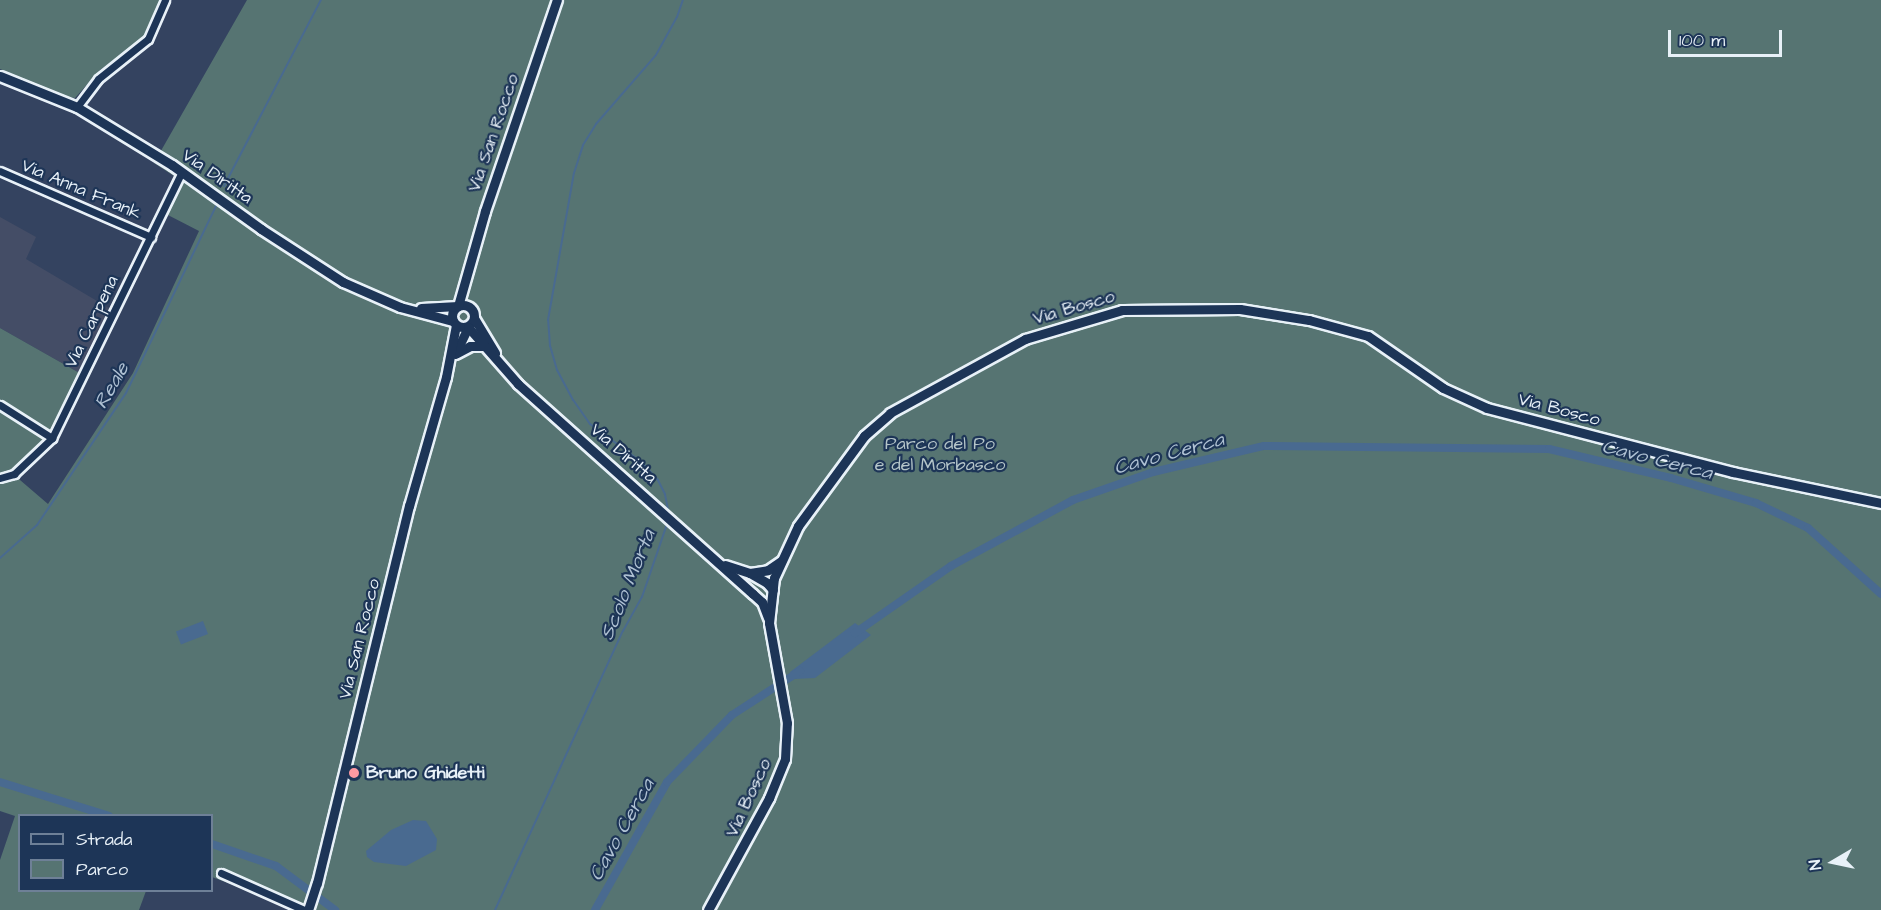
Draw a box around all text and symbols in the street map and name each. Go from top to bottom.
scale bar [1671,18,1785,56]
text: 100 m [1679,28,1725,53]
street label: Via San Rocco [464,71,524,195]
street label: Via Diritta [178,145,256,209]
street label: Via Anna Frank [18,155,144,225]
street label: Via Carpena [60,272,124,372]
street label: Via Bosco [1031,286,1117,330]
water label: Reale [89,359,135,413]
street label: Via Bosco [1516,389,1602,431]
street label: Via Diritta [585,419,661,489]
water label: Cavo Cerca [1111,428,1227,480]
park label: Parco del Po e del Morbasco [875,434,1005,476]
water label: Cavo Cerca [1599,435,1715,485]
water label: Scolo Morta [595,527,661,643]
street label: Via San Rocco [335,577,385,701]
street label: Via Bosco [721,755,777,841]
place label: Bruno Ghidetti [366,762,485,784]
marker: Bruno Ghidetti [347,766,361,780]
water label: Cavo Cerca [584,775,660,885]
legend [18,814,213,892]
text: Strada [76,827,132,852]
north arrow [1803,832,1863,892]
text: Parco [76,857,128,882]
text: N [1804,858,1827,871]

